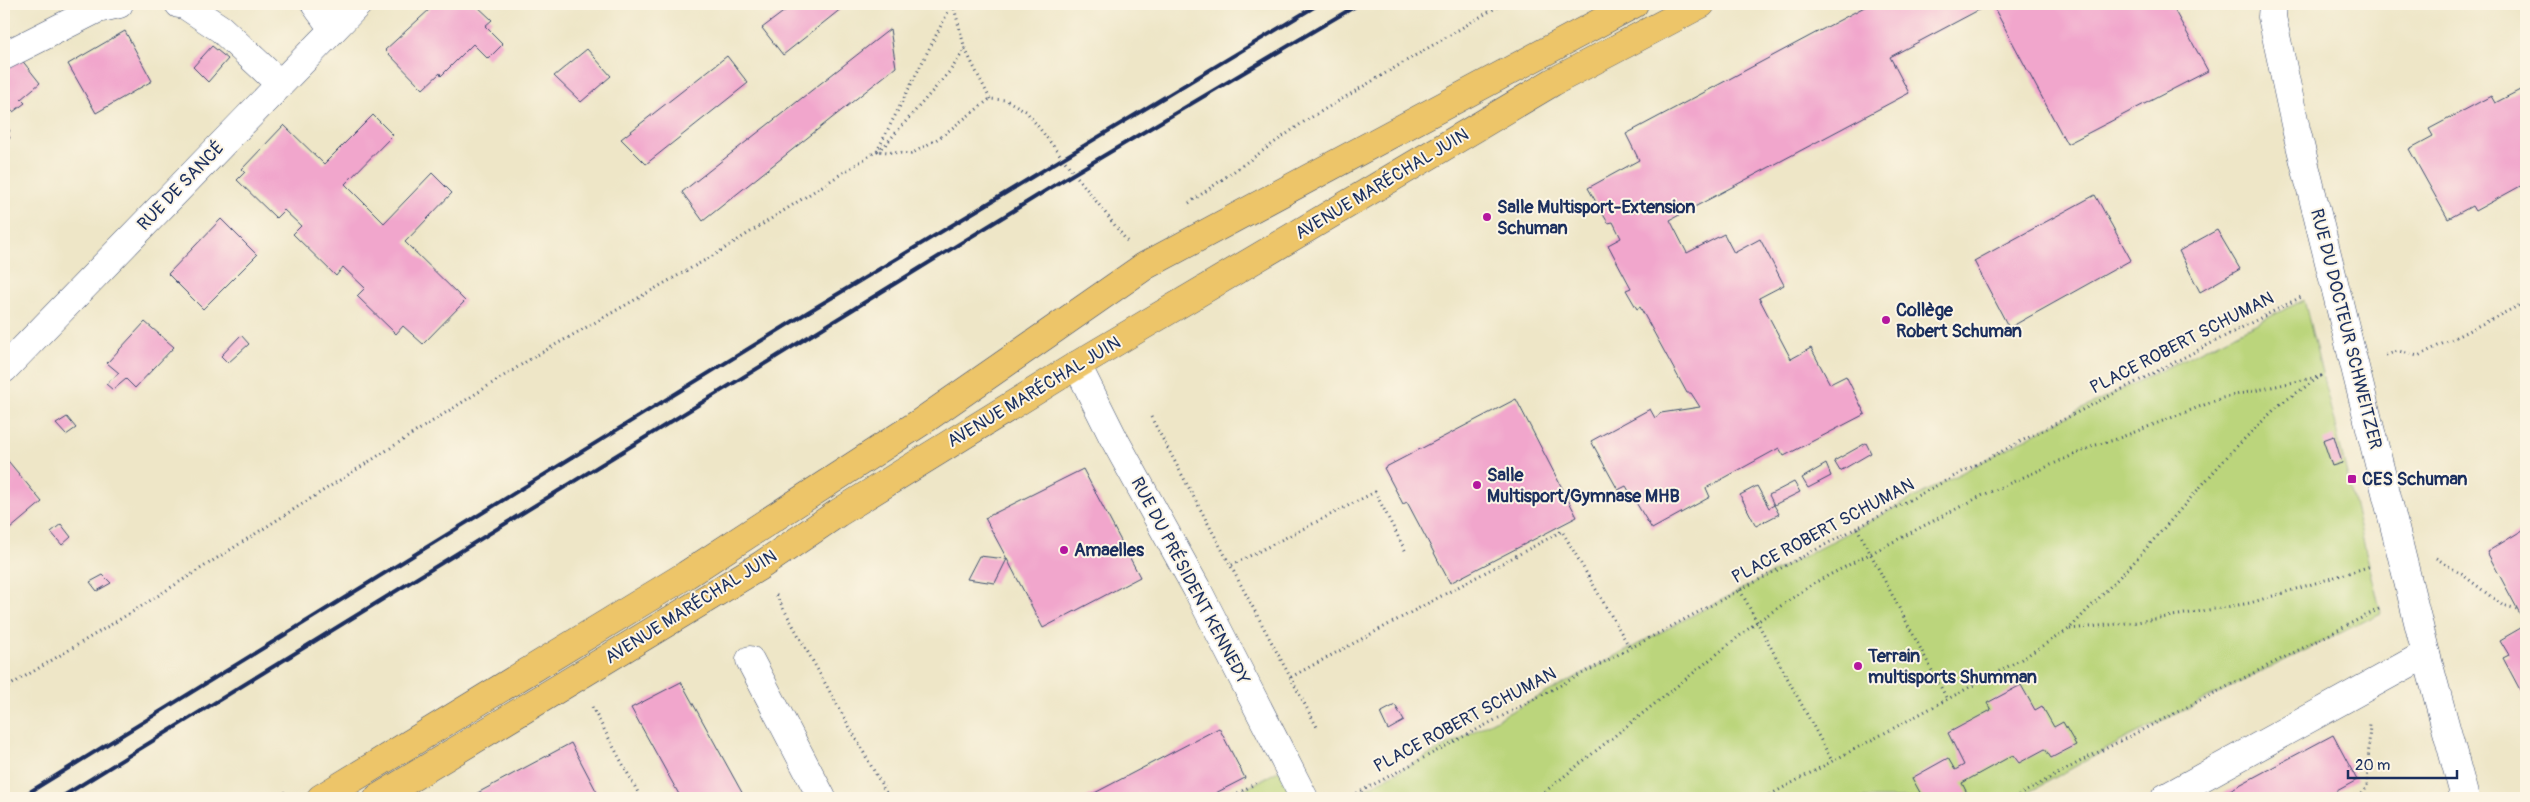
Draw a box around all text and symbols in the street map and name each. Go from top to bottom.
street label: AVENUE MARÉCHAL JUIN [1291,123,1473,245]
street label: RUE DE SANCÉ [133,136,229,236]
place label: Salle Multisport-Extension Schuman [1497,196,1696,240]
street label: RUE DU DOCTEUR SCHWEITZER [2305,206,2387,452]
marker: Salle Multisport-Extension Schuman [1481,211,1493,223]
street label: PLACE ROBERT SCHUMAN [2086,287,2278,399]
place label: Collège Robert Schuman [1896,299,2022,343]
marker: Collège Robert Schuman [1880,314,1892,326]
street label: AVENUE MARÉCHAL JUIN [943,331,1125,453]
place label: Salle Multisport/Gymnase MHB [1487,464,1680,508]
place label: CES Schuman [2362,468,2467,491]
street label: RUE DU PRÉSIDENT KENNEDY [1125,473,1255,689]
street label: PLACE ROBERT SCHUMAN [1728,473,1918,589]
marker: CES Schuman [2346,473,2358,485]
marker: Salle Multisport/Gymnase MHB [1471,479,1483,491]
place label: Amaelles [1074,539,1145,562]
marker: Amaelles [1058,544,1070,556]
street label: AVENUE MARÉCHAL JUIN [601,545,781,669]
place label: Terrain multisports Shumman [1867,645,2037,689]
marker: Terrain multisports Shumman [1852,660,1864,672]
street label: PLACE ROBERT SCHUMAN [1370,662,1560,778]
scale bar [2348,747,2456,779]
text: 20 m [2355,756,2390,775]

